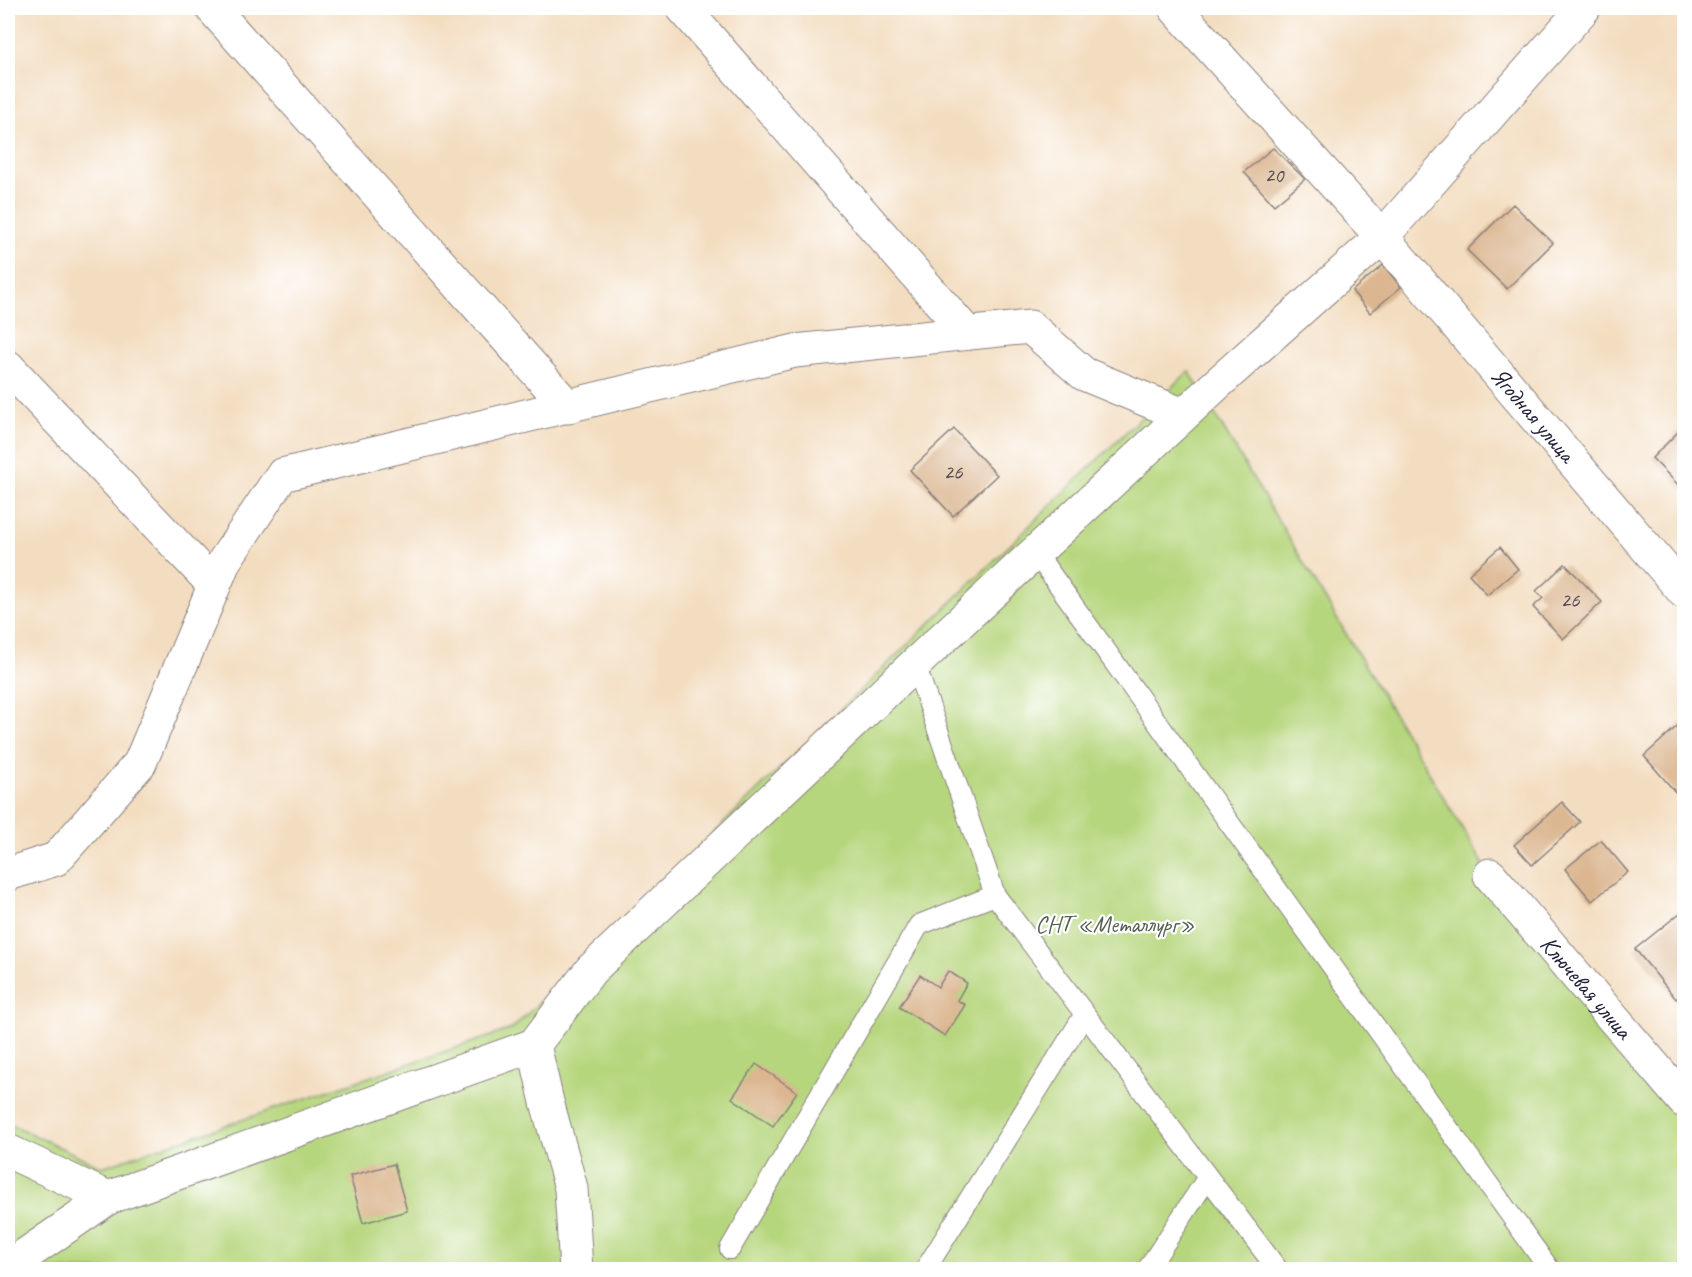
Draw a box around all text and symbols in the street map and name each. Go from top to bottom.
house number: 20 [1265,162,1285,188]
street label: Ягодная улица [1484,361,1583,470]
house number: 26 [944,459,963,485]
house number: 26 [1561,587,1580,613]
park label: СНТ «Металлург» [1035,909,1195,939]
street label: Ключевая улица [1534,930,1640,1046]

